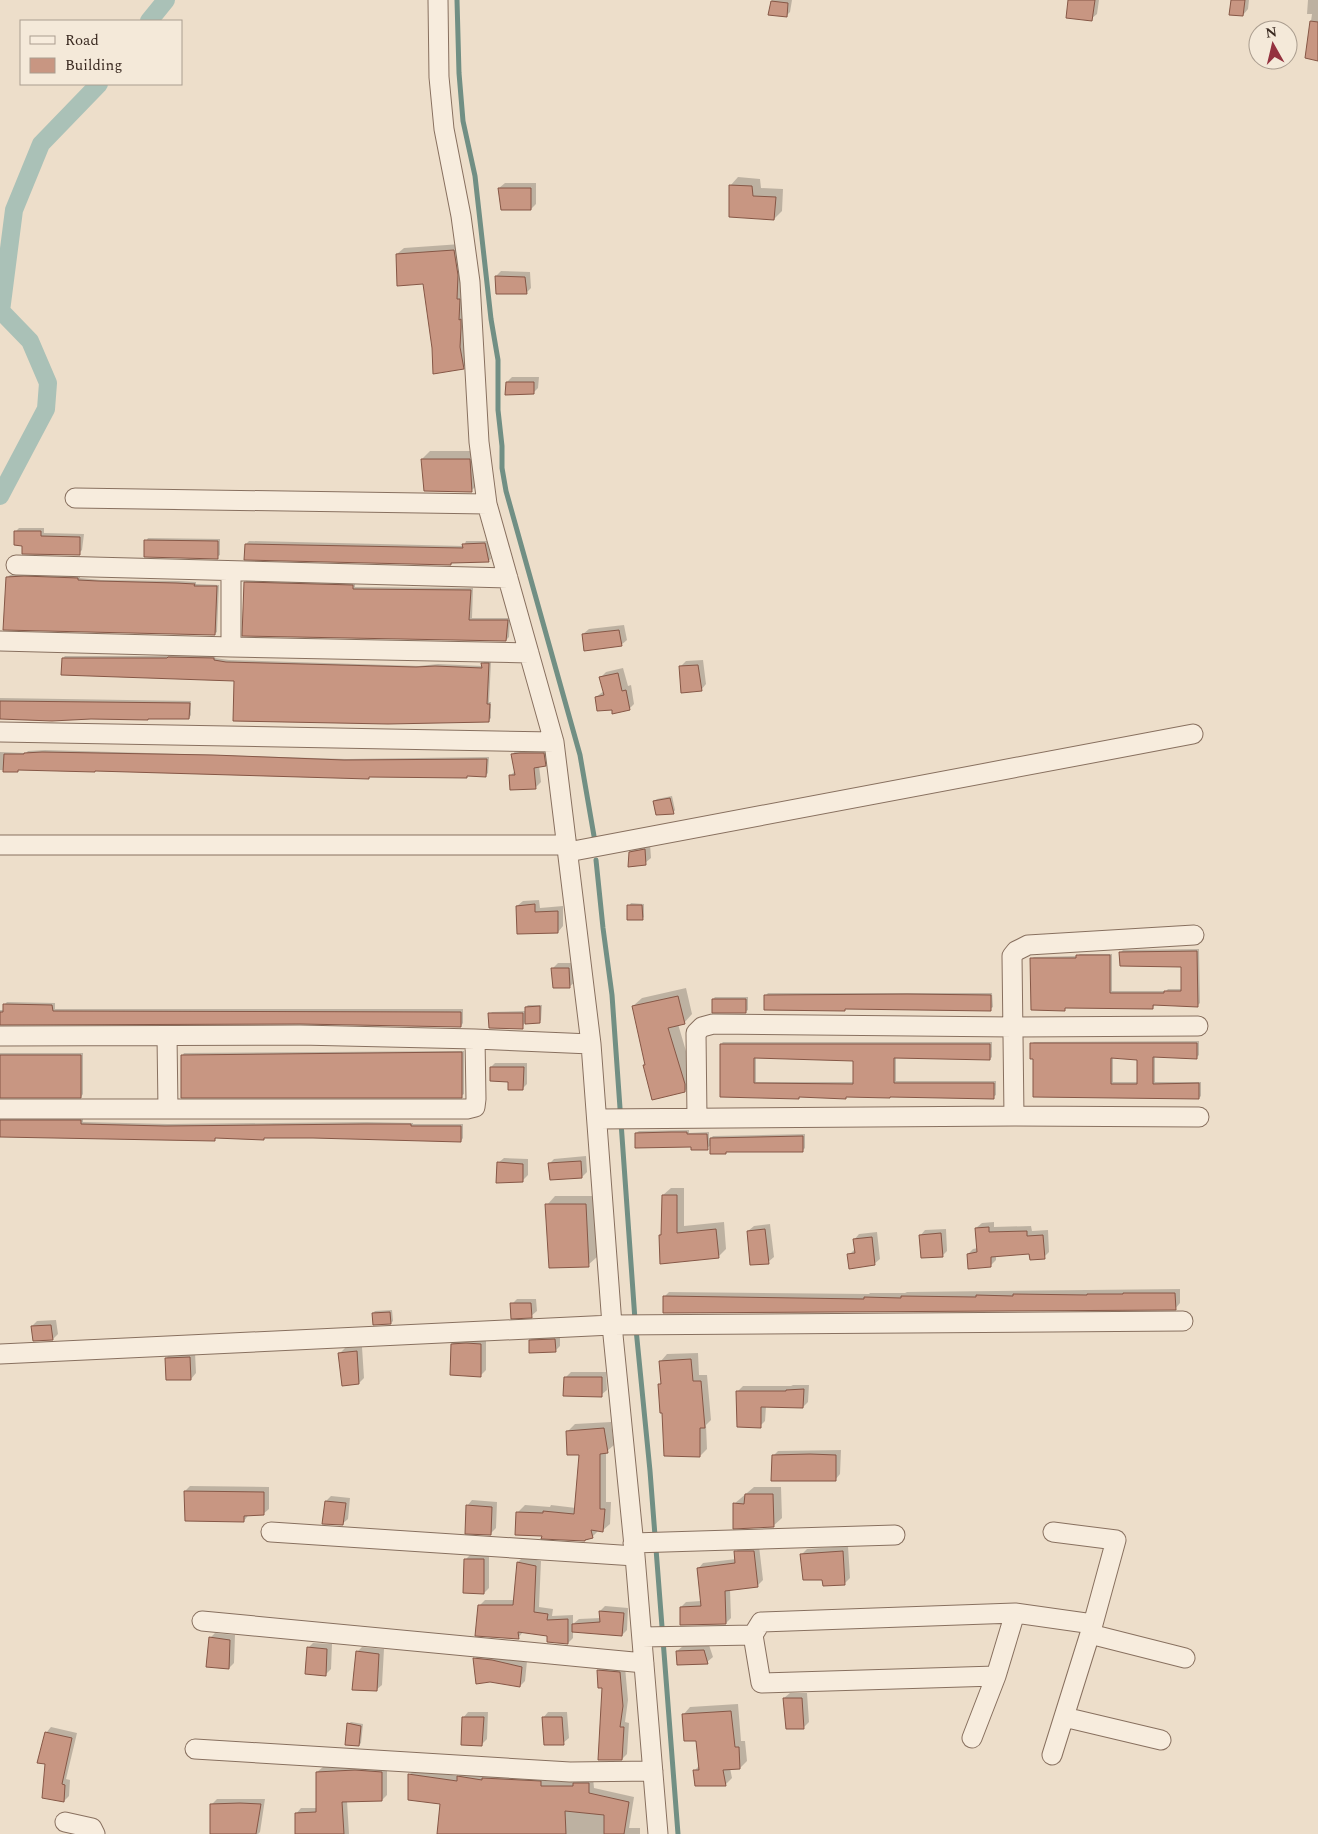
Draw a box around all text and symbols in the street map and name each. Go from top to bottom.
legend [20,20,182,85]
north arrow [1248,20,1298,70]
text: N [1264,21,1278,44]
text: Road [65,29,99,52]
text: Building [65,54,122,77]

